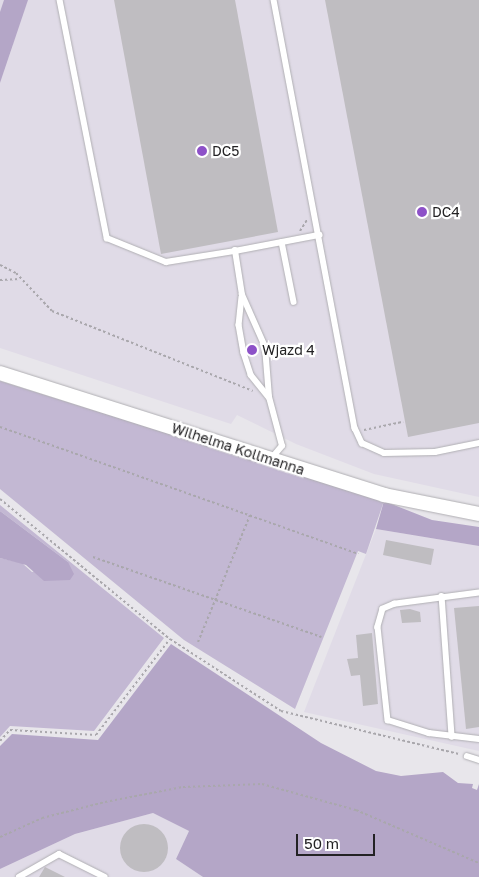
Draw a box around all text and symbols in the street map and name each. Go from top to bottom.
place label: DC5 [212,143,239,159]
marker: DC5 [196,145,208,157]
place label: DC4 [432,204,460,220]
marker: DC4 [416,206,428,218]
place label: Wjazd 4 [262,342,315,358]
marker: Wjazd 4 [246,344,258,356]
street label: Wilhelma Kollmanna [169,420,307,478]
scale bar [299,824,378,856]
text: 50 m [304,834,339,852]

